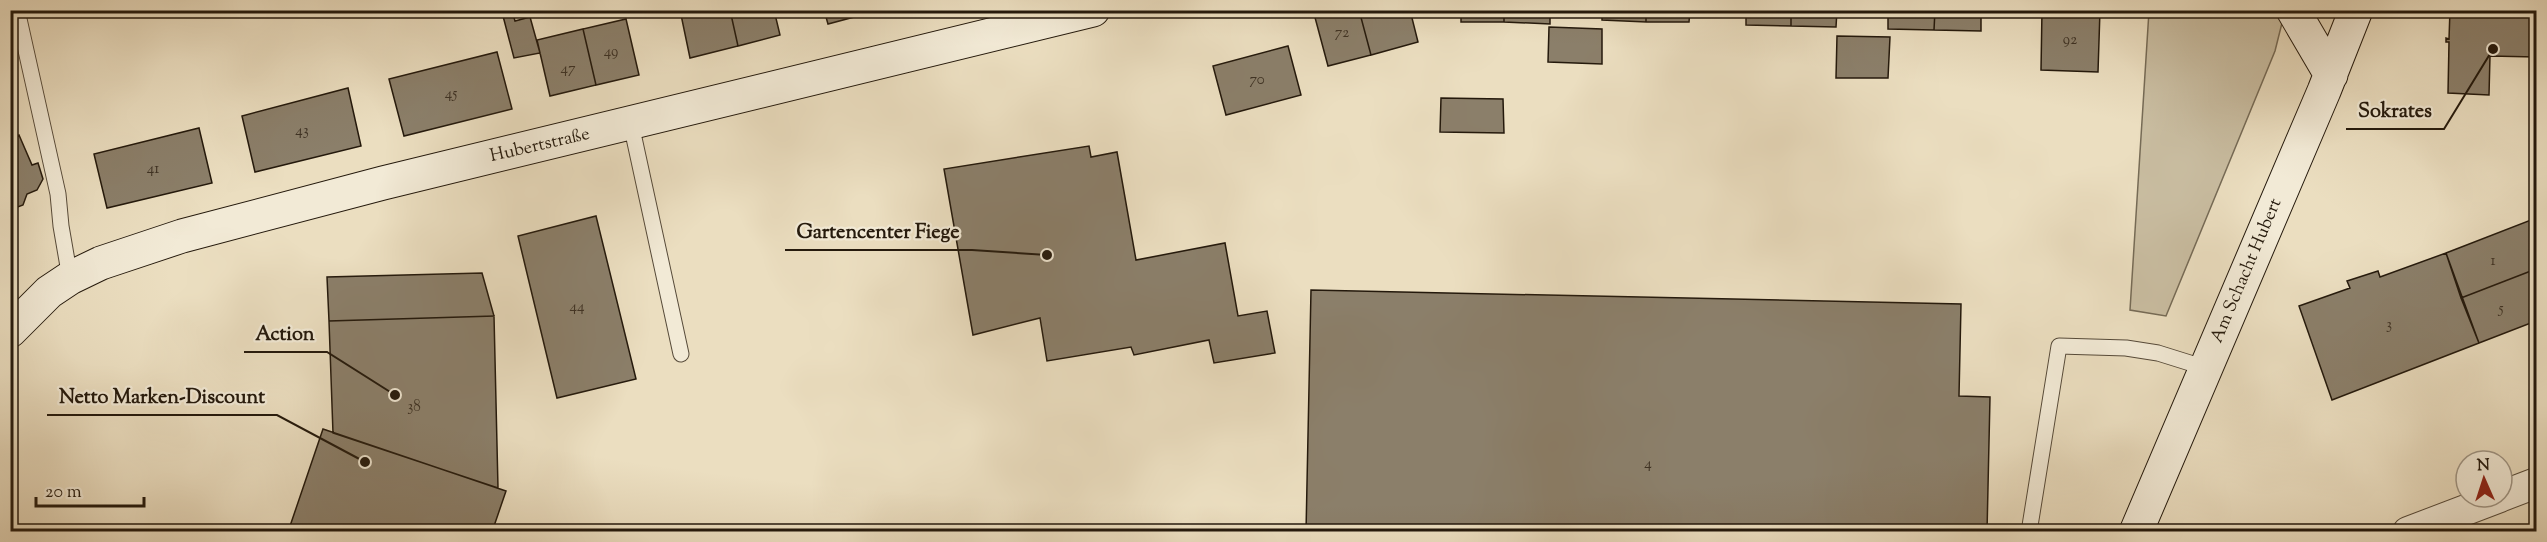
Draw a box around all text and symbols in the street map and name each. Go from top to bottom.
house number: 72 [1335,23,1349,44]
house number: 92 [2063,30,2077,51]
house number: 49 [604,42,618,63]
house number: 47 [560,59,576,80]
house number: 70 [1249,70,1265,91]
house number: 45 [445,84,457,105]
callout: Sokrates [2346,91,2444,129]
text: Sokrates [2358,98,2432,127]
house number: 43 [295,121,309,142]
street label: Hubertstraße [488,122,592,170]
house number: 41 [147,159,159,180]
street label: Am Schacht Hubert [2205,195,2289,347]
callout: Gartencenter Fiege [785,212,972,250]
text: Gartencenter Fiege [796,219,960,248]
house number: 1 [2490,251,2496,272]
house number: 44 [569,297,585,318]
house number: 5 [2497,299,2504,320]
callout: Action [244,314,327,352]
house number: 3 [2386,315,2392,336]
text: Action [255,321,315,350]
callout: Netto Marken-Discount [47,377,277,415]
text: Netto Marken-Discount [59,384,265,413]
house number: 38 [407,397,421,418]
north arrow [2454,449,2514,509]
house number: 4 [1644,454,1652,475]
text: N [2476,455,2491,478]
scale bar [36,470,144,508]
text: 20 m [45,480,82,506]

